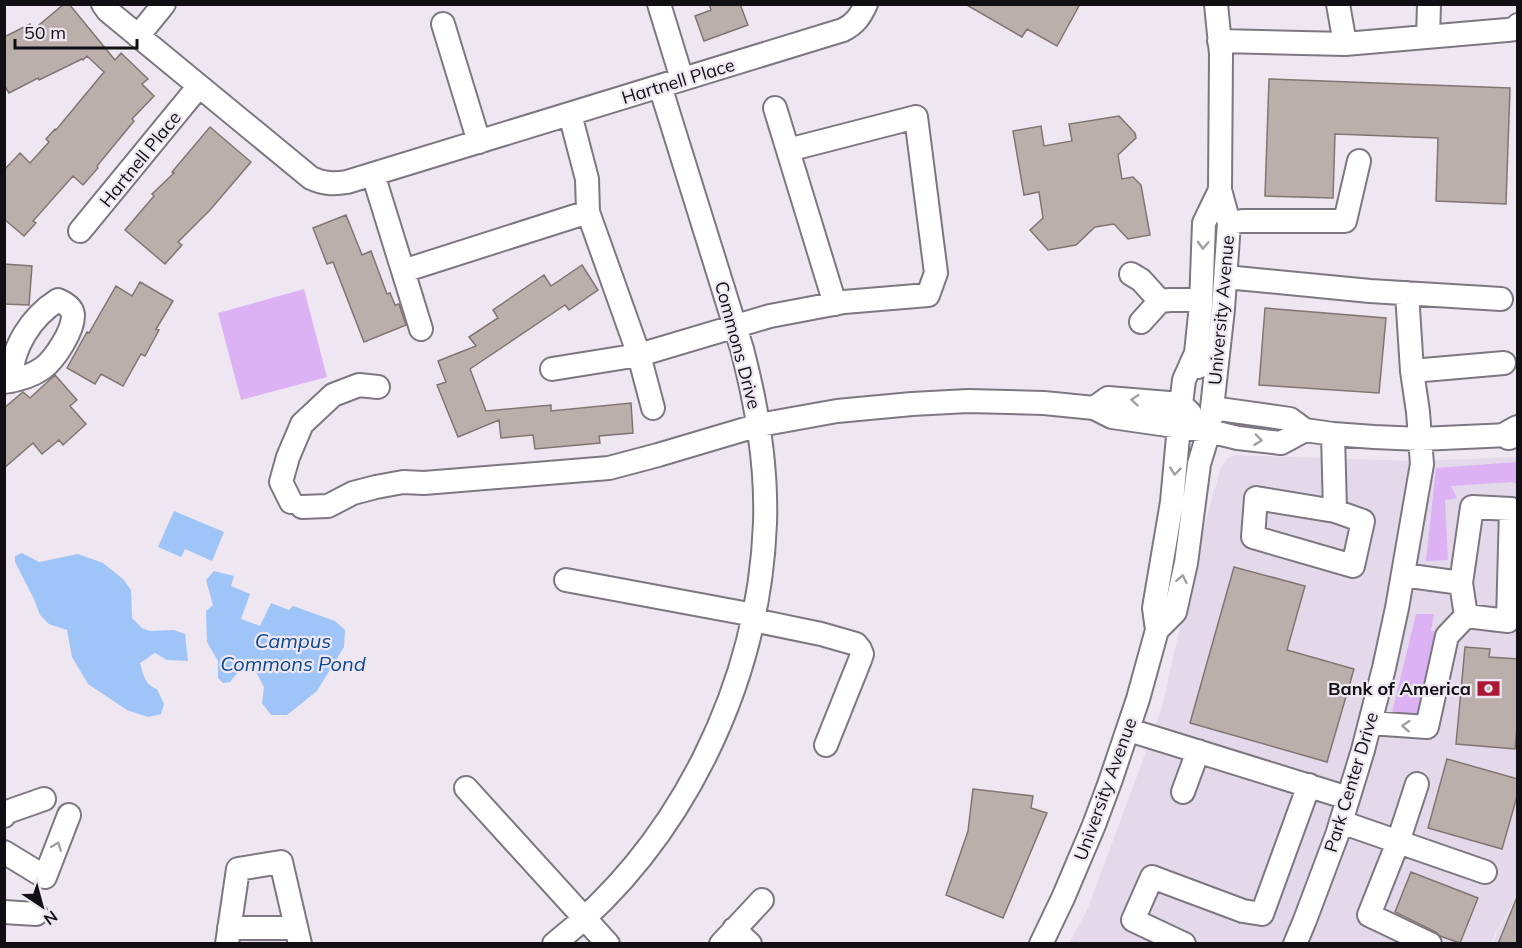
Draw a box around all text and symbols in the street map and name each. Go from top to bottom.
scale bar [15,12,136,50]
text: 50 m [24,21,66,44]
street label: Hartnell Place [619,53,737,109]
street label: Hartnell Place [94,106,186,212]
street label: University Avenue [1203,234,1239,386]
one-way arrow [1197,240,1209,249]
street label: Commons Drive [710,279,766,411]
one-way arrow [1131,394,1140,407]
one-way arrow [1254,434,1263,446]
one-way arrow [1169,467,1182,476]
one-way arrow [1175,575,1188,585]
water label: Campus Commons Pond [220,628,366,676]
bank icon: Bank of America [1476,675,1502,701]
place label: Bank of America [1328,677,1471,700]
street label: Park Center Drive [1319,709,1383,855]
street label: University Avenue [1069,714,1141,864]
one-way arrow [1402,719,1411,732]
one-way arrow [50,841,62,852]
north arrow [12,876,72,936]
text: N [40,906,62,930]

